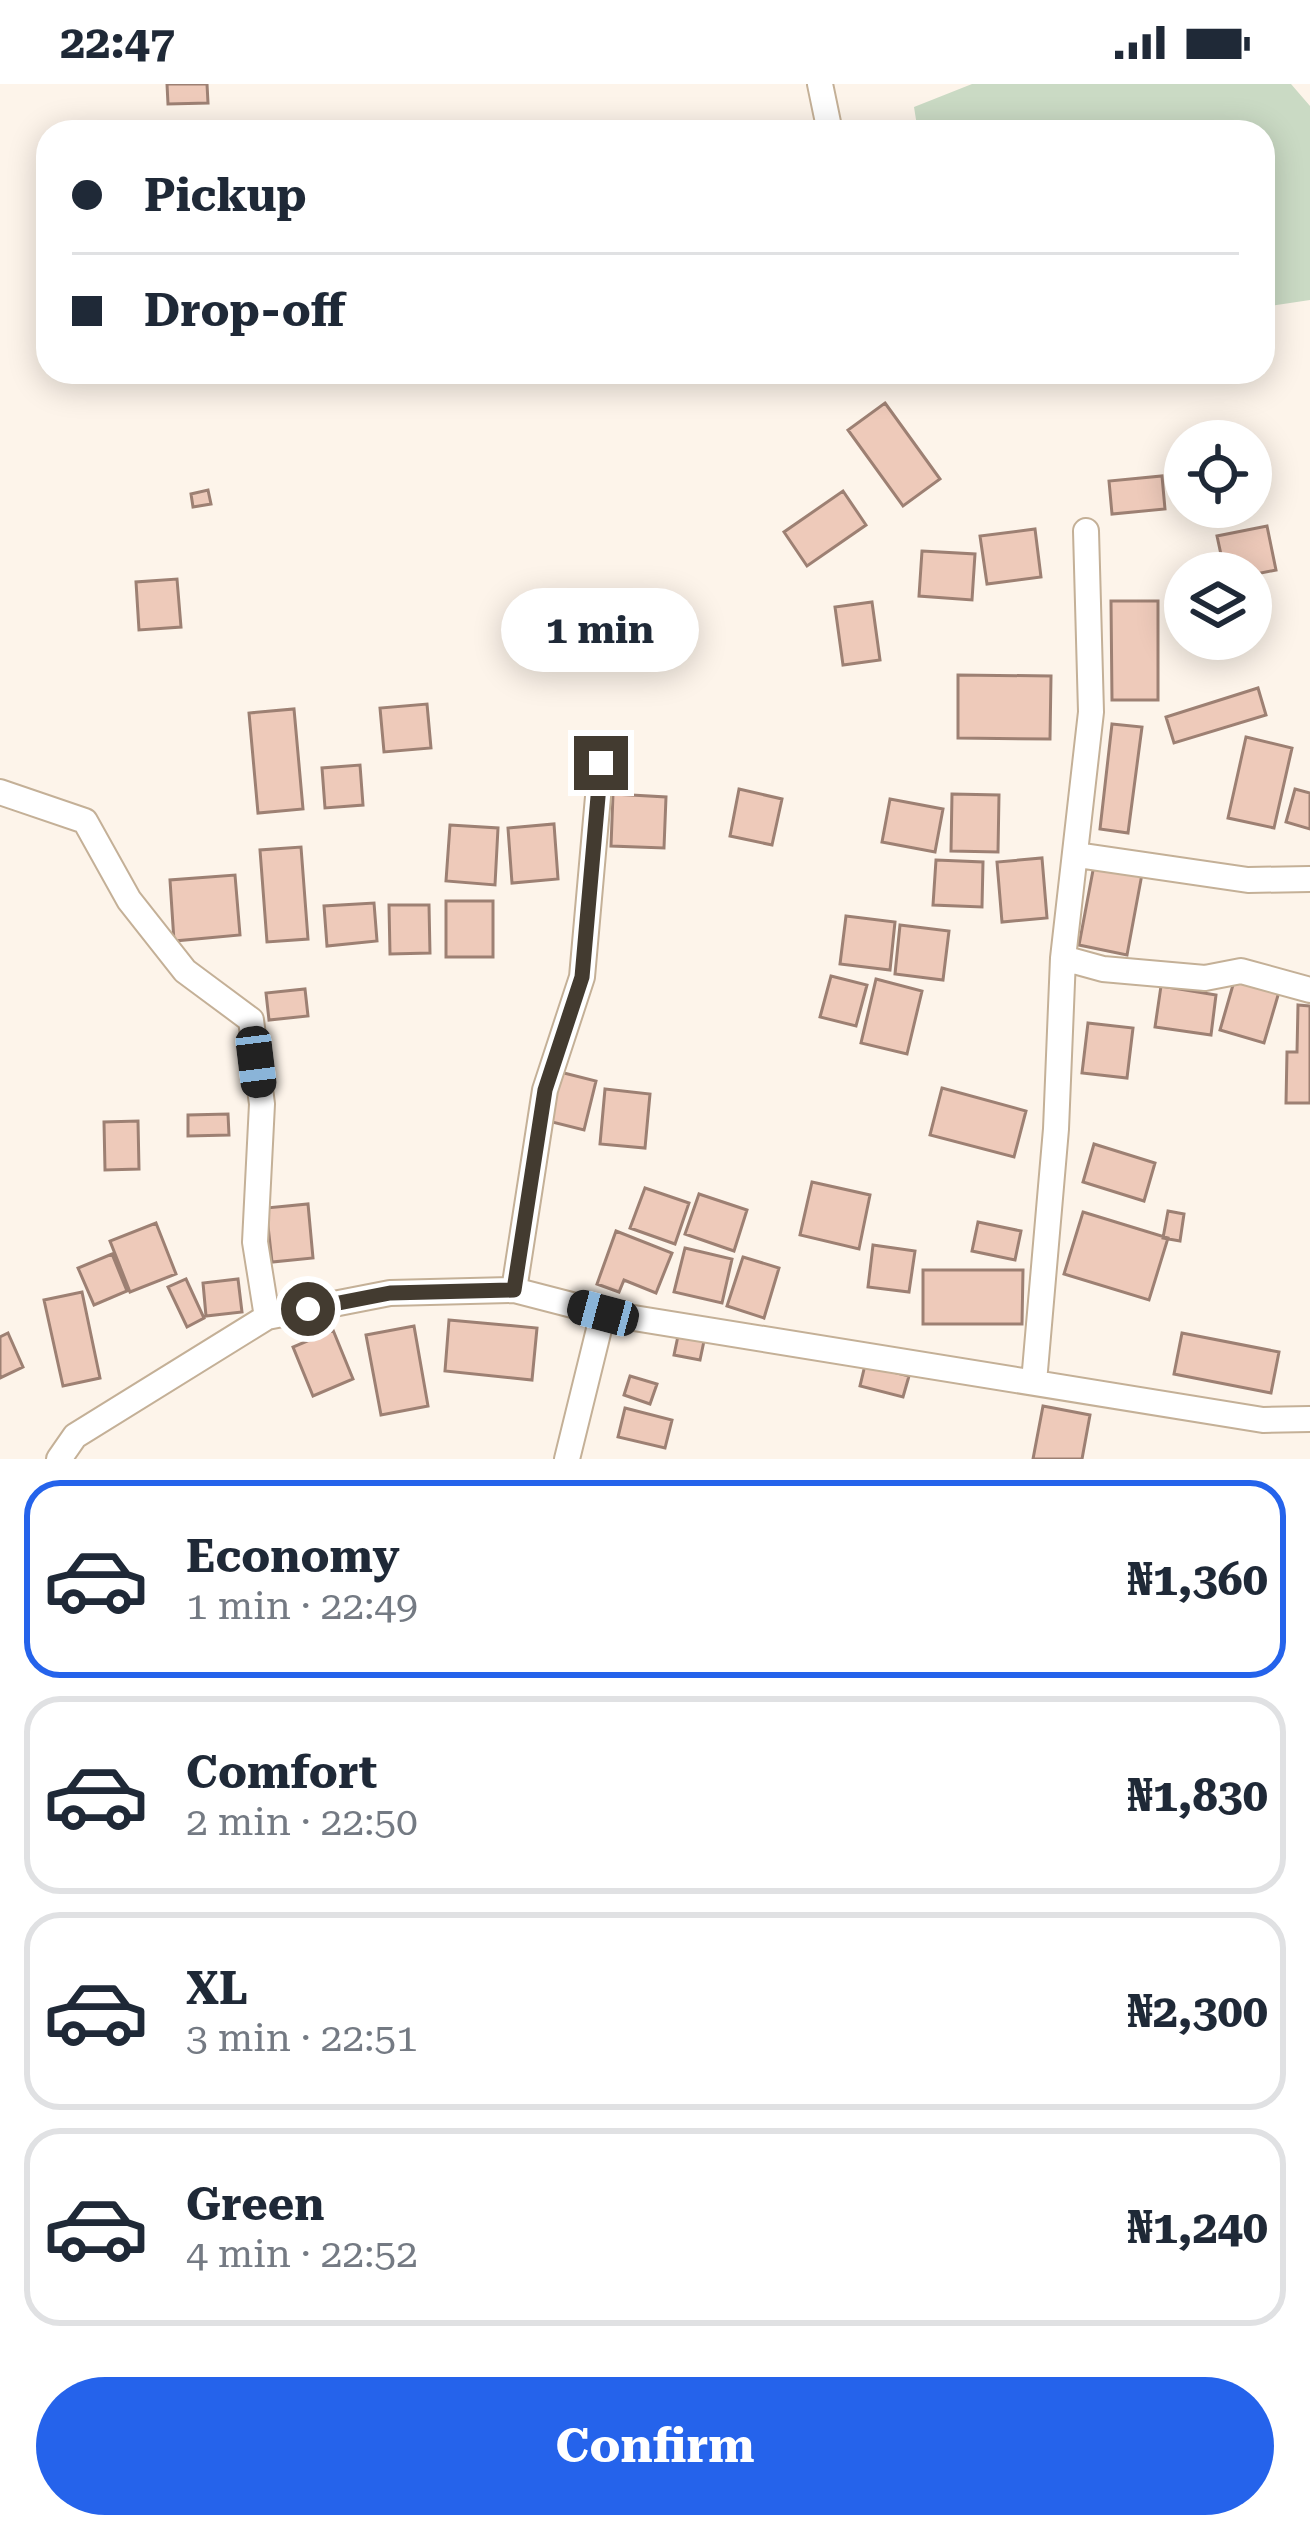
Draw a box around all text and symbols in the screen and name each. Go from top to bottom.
text: 22:47 [60,16,175,69]
text: Pickup [144,169,307,222]
text: Drop-off [144,284,345,337]
map controls [1164,420,1272,660]
button: locate [1164,420,1272,528]
button: layers [1164,552,1272,660]
callout: 1 min [502,589,700,673]
text: 1 min [546,607,654,653]
route end [574,736,628,790]
car [234,1024,278,1100]
route start [281,1282,335,1336]
car [564,1286,642,1340]
icon: car [42,1525,150,1633]
text: Economy [186,1530,400,1583]
text: ₦1,360 [1127,1553,1268,1606]
text: 1 min · 22:49 [186,1583,418,1629]
icon: car [42,1741,150,1849]
text: Comfort [186,1746,377,1799]
text: ₦1,830 [1127,1769,1268,1822]
text: 2 min · 22:50 [186,1799,418,1845]
icon: car [42,1957,150,2065]
text: XL [186,1962,248,2015]
text: ₦2,300 [1127,1985,1268,2038]
text: 3 min · 22:51 [186,2015,418,2061]
icon: car [42,2173,150,2281]
text: Green [186,2178,324,2231]
text: ₦1,240 [1127,2201,1268,2254]
text: 4 min · 22:52 [186,2231,418,2277]
button: Confirm [36,2377,1274,2515]

